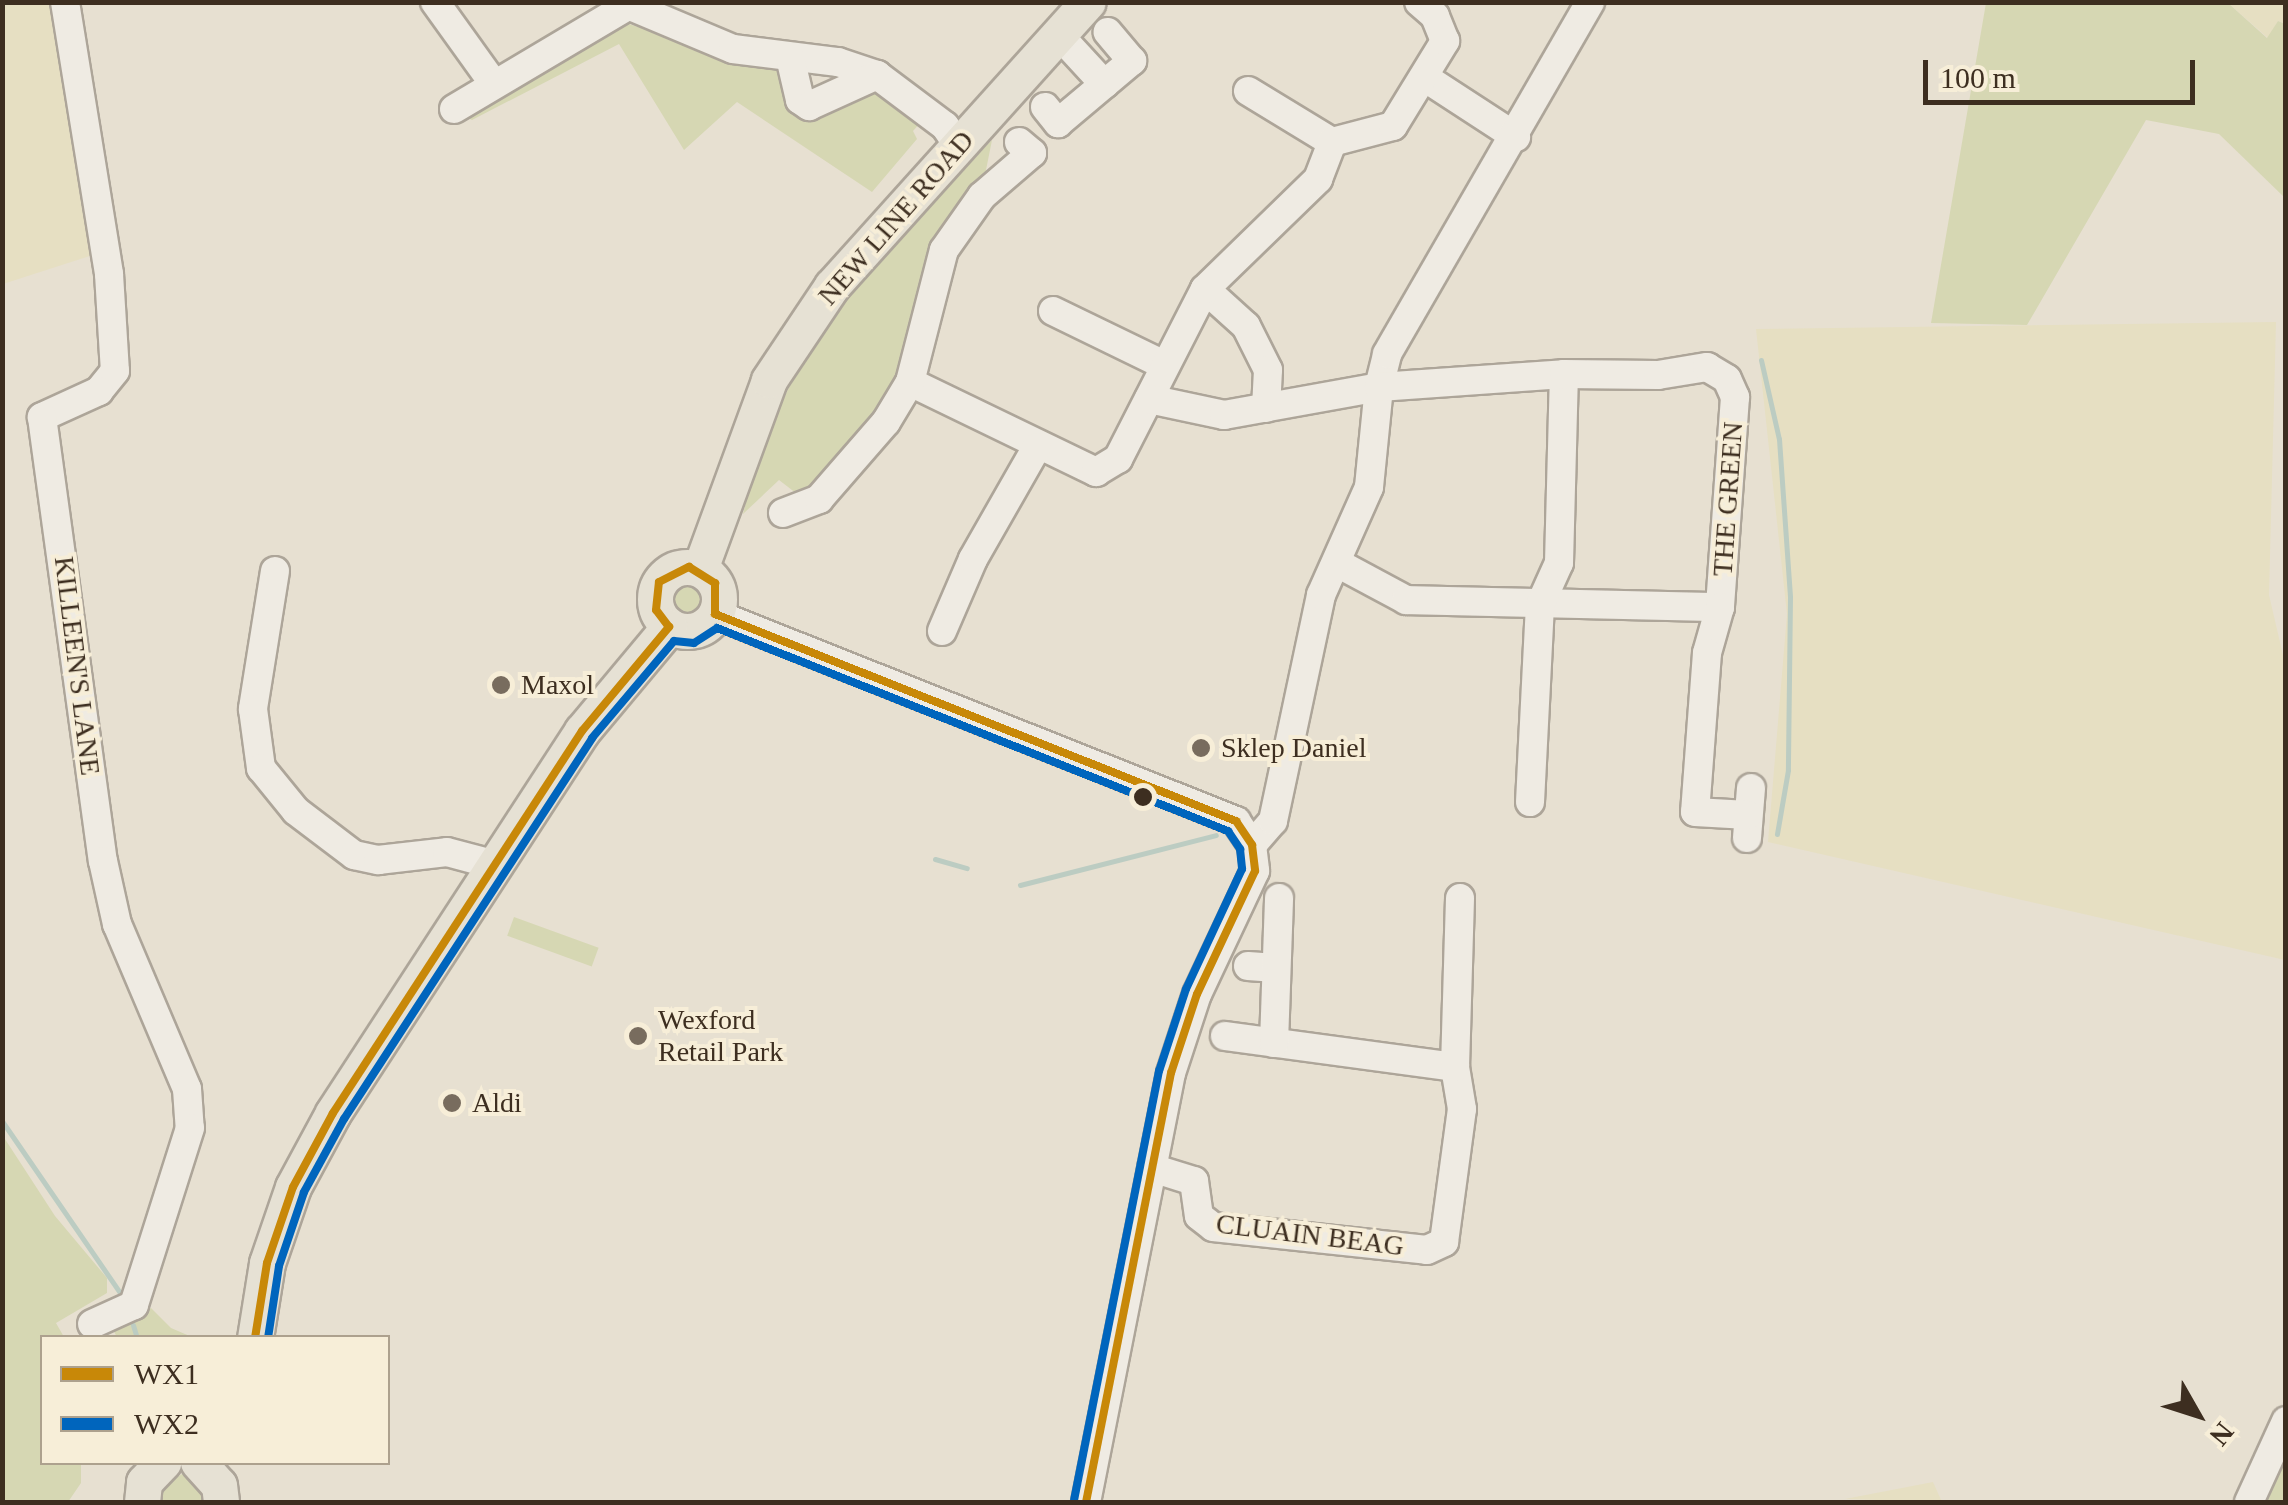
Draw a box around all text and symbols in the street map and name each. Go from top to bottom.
scale bar [1928,40,2200,102]
text: 100 m [1940,61,2016,94]
street label: NEW LINE ROAD [811,124,981,312]
street label: THE GREEN [1706,421,1750,577]
street label: KILLEEN'S LANE [47,555,107,777]
place label: Maxol [521,668,594,702]
marker: Maxol [490,674,512,696]
place label: Sklep Daniel [1221,731,1366,765]
marker: Sklep Daniel [1190,737,1212,759]
unlabelled marker [1133,787,1153,807]
place label: Wexford Retail Park [658,1003,783,1069]
marker: Wexford Retail Park [627,1025,649,1047]
place label: Aldi [472,1086,522,1120]
marker: Aldi [441,1092,463,1114]
street label: CLUAIN BEAG [1214,1207,1406,1263]
legend [40,1335,390,1465]
text: WX1 [134,1357,199,1390]
north arrow [2148,1365,2248,1465]
text: WX2 [134,1407,199,1440]
text: N [2203,1417,2240,1452]

